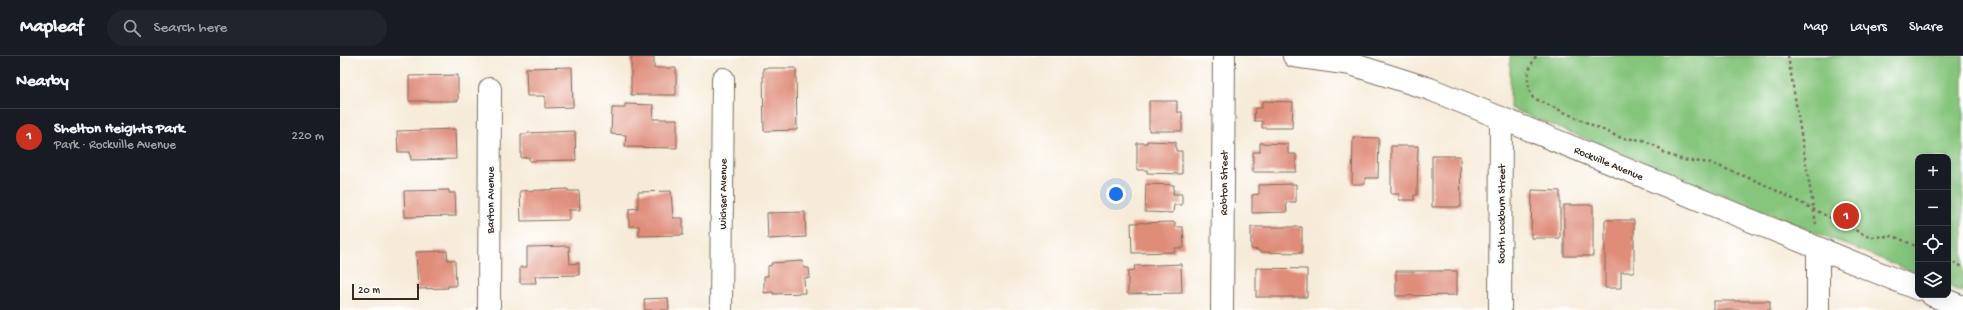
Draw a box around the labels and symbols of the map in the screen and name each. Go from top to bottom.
street label: Rockville Avenue [1572,145,1645,184]
street label: Robton Street [1219,149,1231,215]
street label: Wichser Avenue [718,158,730,229]
street label: South Lockburn Street [1496,163,1509,264]
street label: Barton Avenue [485,166,498,234]
your location [1106,184,1126,204]
pin: 1 [1833,201,1859,231]
scale bar [352,282,419,301]

